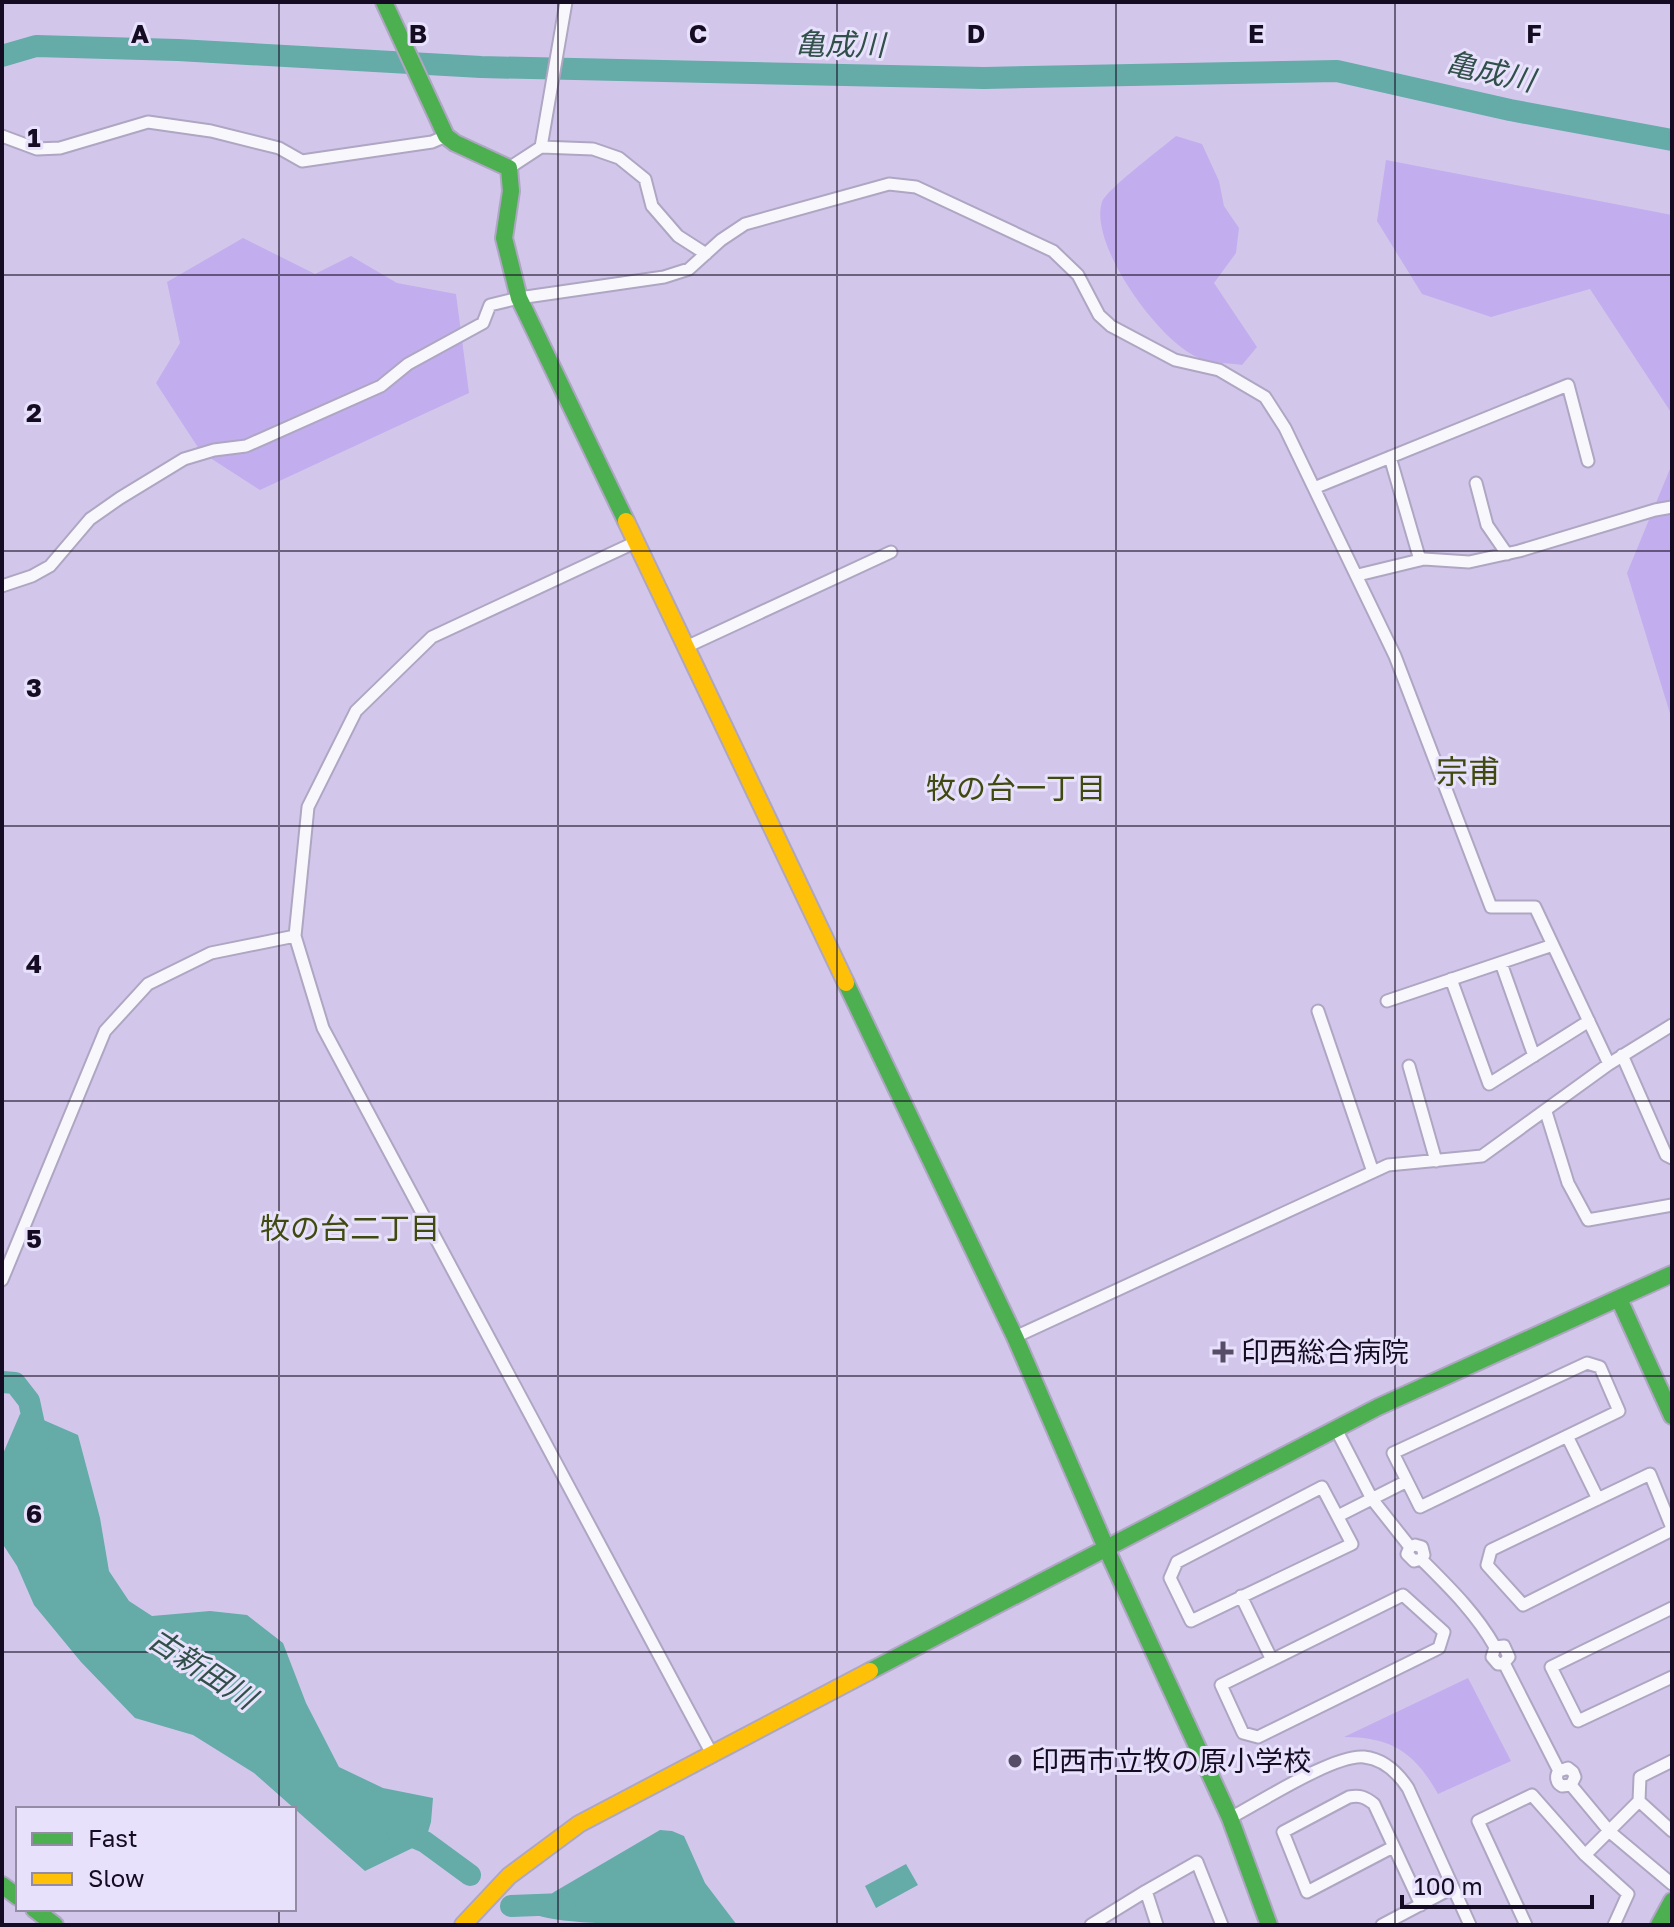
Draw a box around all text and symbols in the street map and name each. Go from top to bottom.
text: A [131,18,150,49]
text: B [409,18,427,49]
text: C [689,18,707,49]
text: D [967,18,985,49]
text: E [1248,18,1264,49]
text: F [1526,18,1542,49]
water label: 亀成川 [795,25,888,63]
water label: 亀成川 [1442,44,1541,99]
text: 1 [27,122,41,153]
text: 2 [26,397,42,428]
text: 3 [26,672,42,703]
district label: 宗甫 [1436,752,1500,790]
district label: 牧の台一丁目 [926,770,1106,806]
text: 4 [26,948,42,979]
district label: 牧の台二丁目 [260,1210,440,1246]
text: 5 [26,1223,42,1254]
place label: 印西総合病院 [1241,1335,1409,1368]
marker: 印西総合病院 [1212,1341,1234,1363]
text: 6 [26,1498,42,1529]
water label: 古新田川 [142,1620,265,1718]
place label: 印西市立牧の原小学校 [1031,1744,1311,1777]
marker: 印西市立牧の原小学校 [1006,1752,1024,1770]
legend [16,1807,296,1911]
text: Fast [88,1823,138,1852]
scale bar [1402,1859,1592,1909]
text: Slow [88,1863,144,1892]
text: 100 m [1414,1871,1483,1900]

